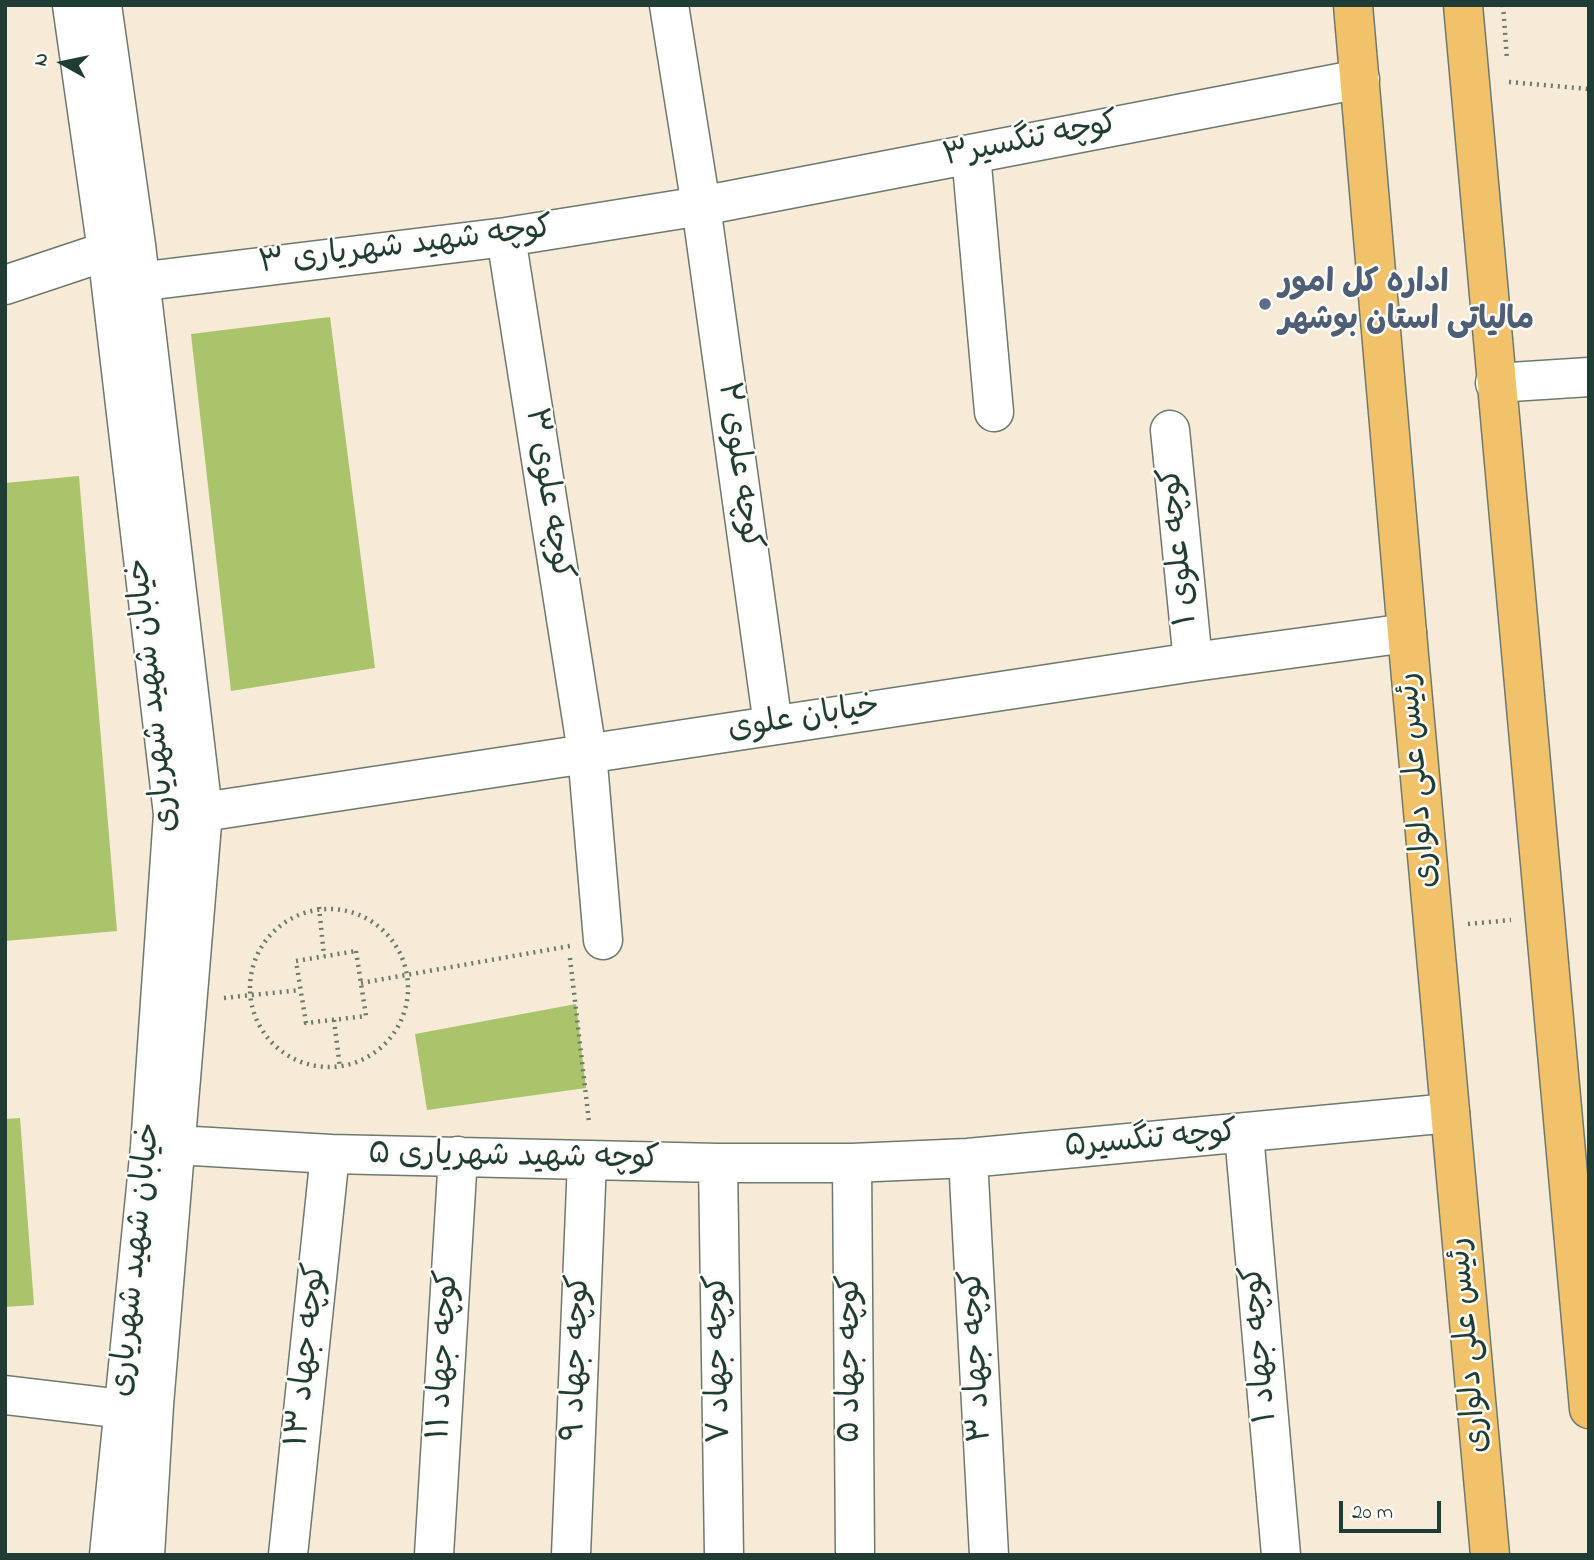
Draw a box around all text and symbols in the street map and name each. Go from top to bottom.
north arrow [28,28,98,98]
text: N [27,51,56,68]
street label: کوچه تنگسیر۳ [940,106,1122,178]
street label: کوچه شهید شهریاری ۳ [257,211,555,285]
place label: اداره کل امور مالیاتی استان بوشهر [1279,267,1534,342]
marker: اداره کل امور مالیاتی استان بوشهر [1257,296,1273,312]
street label: کوچه علوی ۲ [706,380,768,552]
street label: کوچه علوی ۳ [513,405,579,583]
street label: کوچه علوی ۱ [1154,465,1208,627]
street label: خیابان شهید شهریاری [121,556,189,834]
street label: رئیس علی دلواری [1391,670,1449,890]
street label: خیابان علوی [725,689,883,751]
street label: کوچه تنگسیر۵ [1063,1115,1239,1169]
street label: خیابان شهید شهریاری [104,1121,172,1399]
street label: کوچه شهید شهریاری ۵ [368,1137,660,1181]
street label: رئیس علی دلواری [1442,1235,1500,1455]
street label: کوچه جهاد ۱۳ [280,1261,338,1449]
street label: کوچه جهاد ۱ [1236,1264,1288,1424]
street label: کوچه جهاد ۱۱ [422,1269,470,1441]
street label: کوچه جهاد ۳ [955,1269,1003,1443]
street label: کوچه جهاد ۹ [557,1274,601,1442]
street label: کوچه جهاد ۷ [700,1274,742,1444]
street label: کوچه جهاد ۵ [834,1275,872,1443]
scale bar [1342,1486,1444,1530]
text: 20 m [1352,1498,1393,1528]

